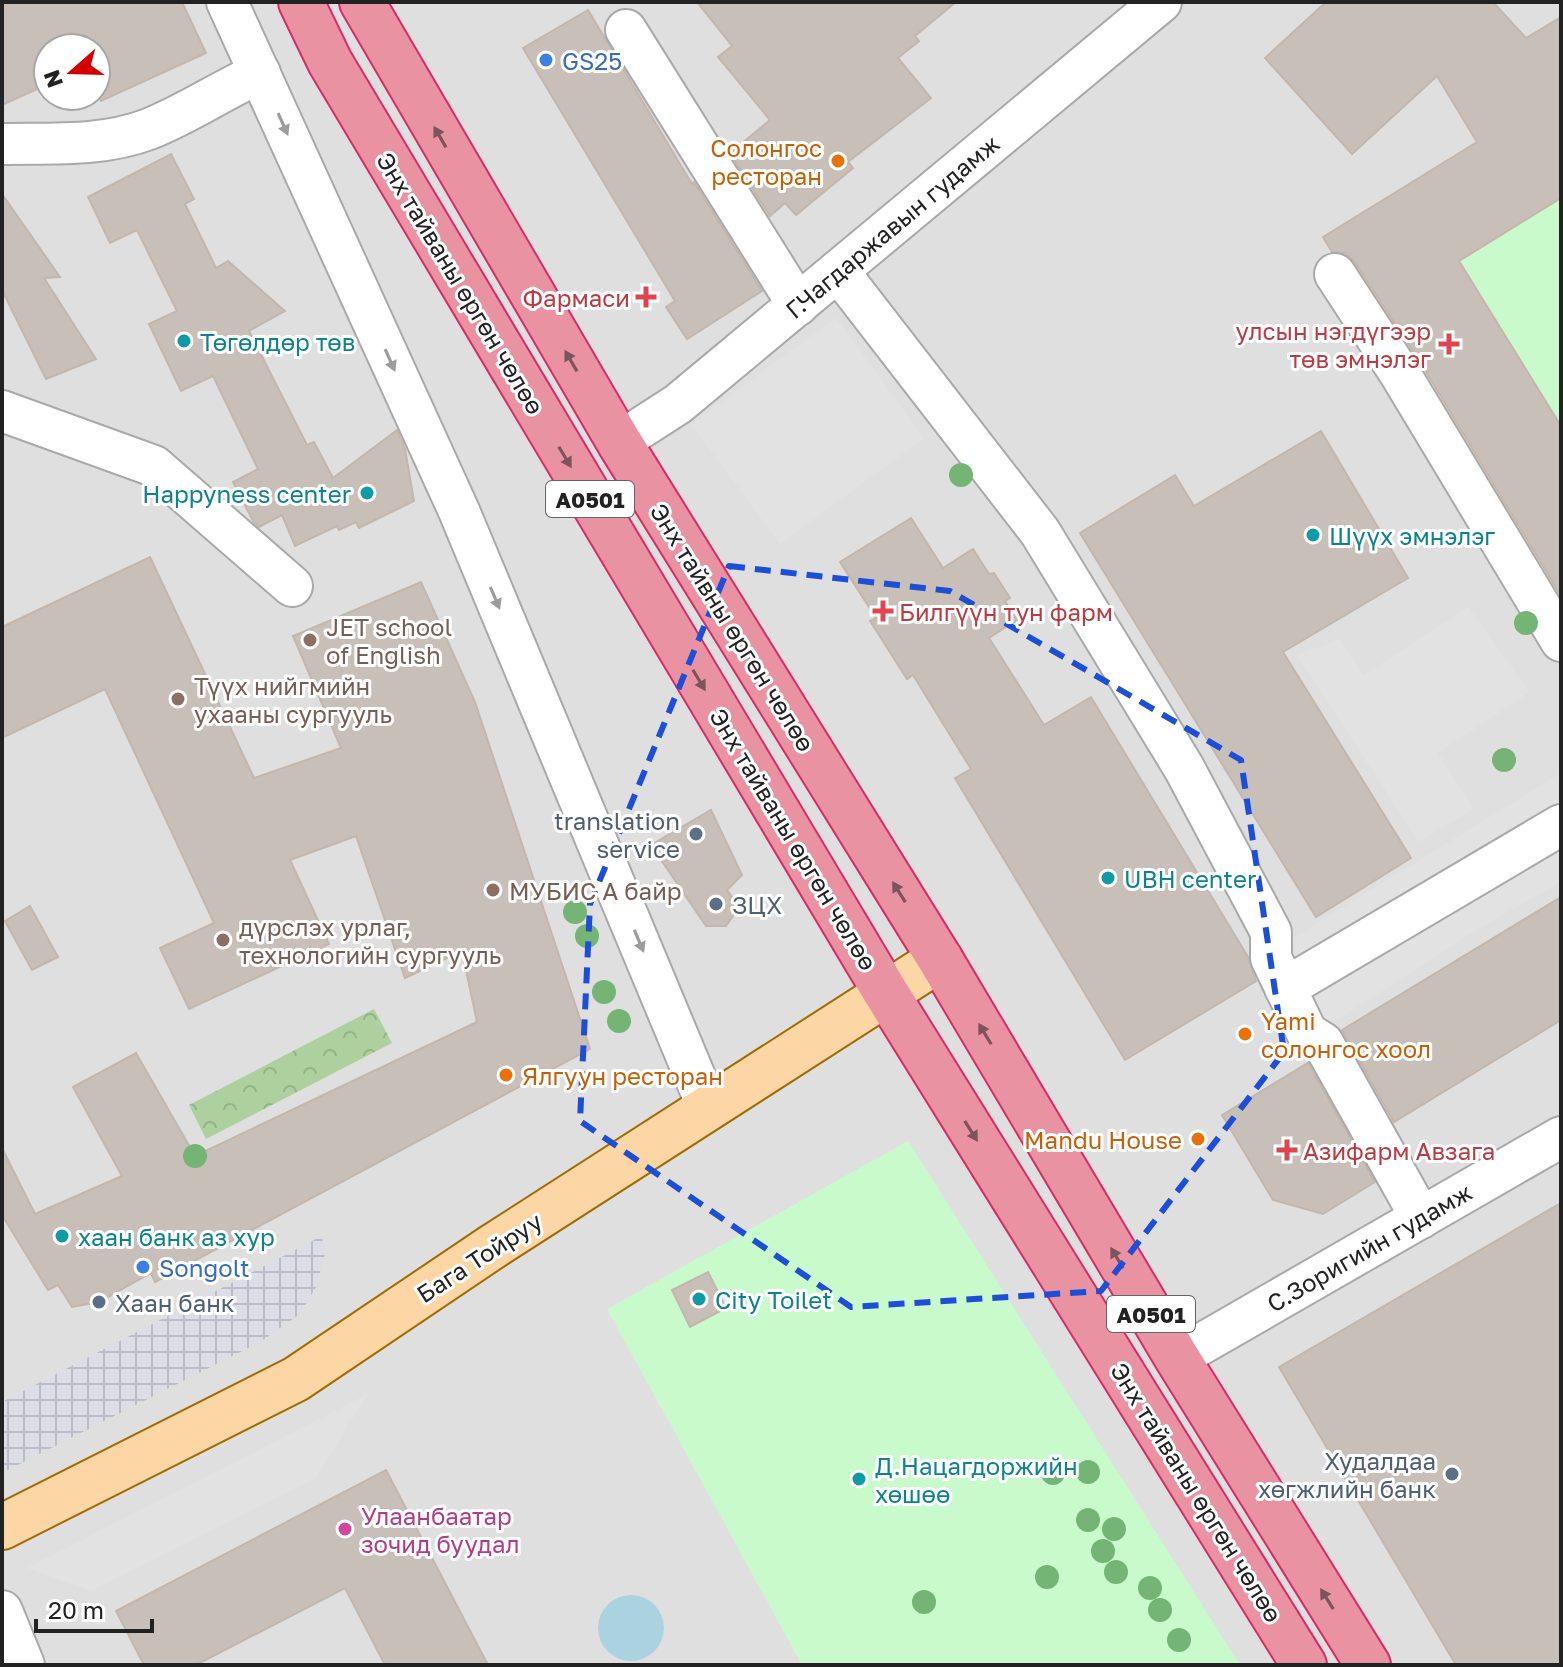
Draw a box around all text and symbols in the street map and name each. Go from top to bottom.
north arrow [32,32,112,112]
place label: GS25 [562,46,622,75]
marker: GS25 [537,51,555,69]
text: N [37,67,68,91]
one-way arrow [276,112,289,135]
one-way arrow [433,126,447,148]
street label: Г.Чагдаржавын гудамж [779,128,1005,324]
place label: Солонгос ресторан [710,133,822,190]
street label: Энх тайваны өргөн чөлөө [371,147,551,419]
marker: Солонгос ресторан [829,152,847,170]
place label: Фармаси [522,283,630,312]
marker: Фармаси [637,288,655,306]
place label: улсын нэгдүгээр төв эмнэлэг [1236,316,1431,373]
place label: Төгөлдөр төв [200,327,355,356]
marker: Төгөлдөр төв [175,332,193,350]
marker: улсын нэгдүгээр төв эмнэлэг [1438,333,1460,355]
one-way arrow [383,349,397,372]
one-way arrow [564,350,578,372]
one-way arrow [558,446,572,468]
place label: Happyness center [142,479,351,508]
road number: A0501 [546,481,634,517]
marker: Happyness center [358,484,376,502]
street label: Энх тайвны өргөн чөлөө [645,498,821,756]
place label: Шүүх эмнэлэг [1329,521,1495,551]
marker: Шүүх эмнэлэг [1304,526,1322,544]
one-way arrow [489,586,502,610]
place label: Билгүүн тун фарм [899,597,1113,627]
marker: Билгүүн тун фарм [874,602,892,620]
place label: JET school of English [326,612,452,669]
marker: JET school of English [301,631,319,649]
one-way arrow [691,669,705,691]
place label: Түүх нийгмийн ухааны сургууль [194,671,392,728]
marker: Түүх нийгмийн ухааны сургууль [169,690,187,708]
street label: Энх тайваны өргөн чөлөө [704,703,884,975]
place label: translation service [554,806,680,863]
marker: translation service [687,825,705,843]
place label: UBH center [1124,864,1256,893]
marker: UBH center [1099,869,1117,887]
place label: МУБИС А байр [509,876,682,905]
marker: МУБИС А байр [484,881,502,899]
one-way arrow [891,882,906,903]
place label: ЗЦХ [732,890,782,919]
marker: ЗЦХ [707,895,725,913]
place label: дүрслэх урлаг, технологийн сургууль [239,912,501,969]
one-way arrow [632,930,645,953]
marker: дүрслэх урлаг, технологийн сургууль [214,931,232,949]
place label: Yami солонгос хоол [1261,1006,1431,1063]
one-way arrow [978,1023,992,1045]
marker: Yami солонгос хоол [1236,1025,1254,1043]
place label: Ялгуун ресторан [522,1061,723,1090]
marker: Ялгуун ресторан [497,1066,515,1084]
one-way arrow [964,1120,978,1142]
place label: Mandu House [1024,1125,1182,1154]
marker: Mandu House [1189,1130,1207,1148]
place label: Азифарм Авзага [1303,1136,1495,1165]
marker: Азифарм Авзага [1278,1141,1296,1159]
street label: С.Зоригийн гудамж [1261,1177,1477,1317]
street label: Бага Тойруу [411,1206,547,1308]
place label: хаан банк аз хур [78,1222,275,1251]
marker: хаан банк аз хур [53,1227,71,1245]
one-way arrow [1111,1247,1125,1269]
place label: Songolt [159,1253,249,1282]
marker: Songolt [134,1258,152,1276]
place label: City Toilet [715,1285,832,1314]
place label: Хаан банк [115,1288,235,1317]
marker: City Toilet [690,1290,708,1308]
marker: Хаан банк [90,1293,108,1311]
road number: A0501 [1107,1296,1195,1332]
street label: Энх тайваны өргөн чөлөө [1105,1357,1289,1627]
place label: Худалдаа хөгжлийн банк [1258,1446,1436,1503]
place label: Д.Нацагдоржийн хөшөө [875,1451,1078,1508]
marker: Худалдаа хөгжлийн банк [1443,1465,1461,1483]
marker: Д.Нацагдоржийн хөшөө [850,1470,868,1488]
place label: Улаанбаатар зочид буудал [361,1501,520,1558]
marker: Улаанбаатар зочид буудал [336,1520,354,1538]
scale bar [36,1583,152,1633]
one-way arrow [1320,1588,1334,1610]
text: 20 m [48,1595,104,1624]

